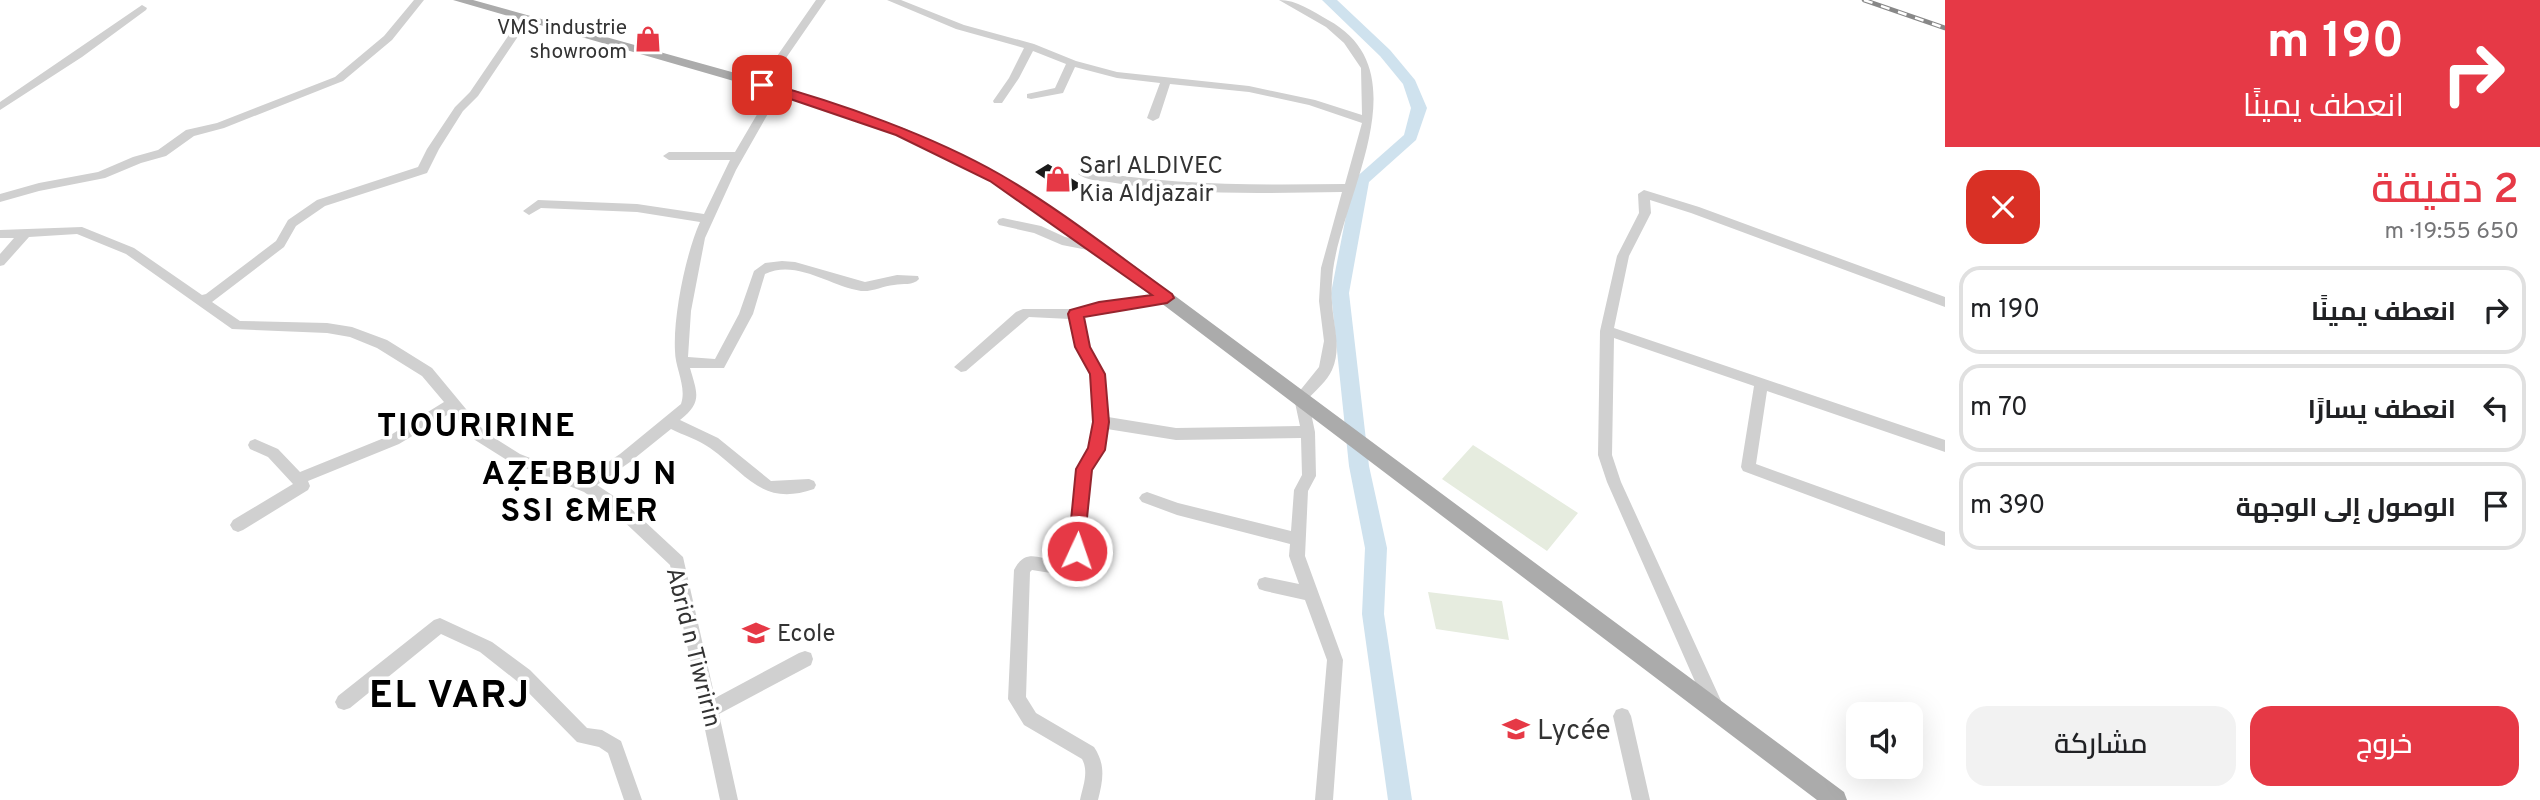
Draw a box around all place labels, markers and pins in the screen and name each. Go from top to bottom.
place label: VMS industrie showroom [497,15,627,66]
shop icon: VMS industrie showroom [633,24,663,54]
pin [732,55,792,115]
place label: Sarl ALDIVEC Kia Aldjazair [1079,152,1223,210]
shop icon: Sarl ALDIVEC Kia Aldjazair [1043,164,1073,194]
school or university icon: Ecole [741,618,771,648]
place label: Ecole [777,620,835,650]
school or university icon: Lycée [1501,714,1531,744]
place label: Lycée [1537,714,1611,750]

